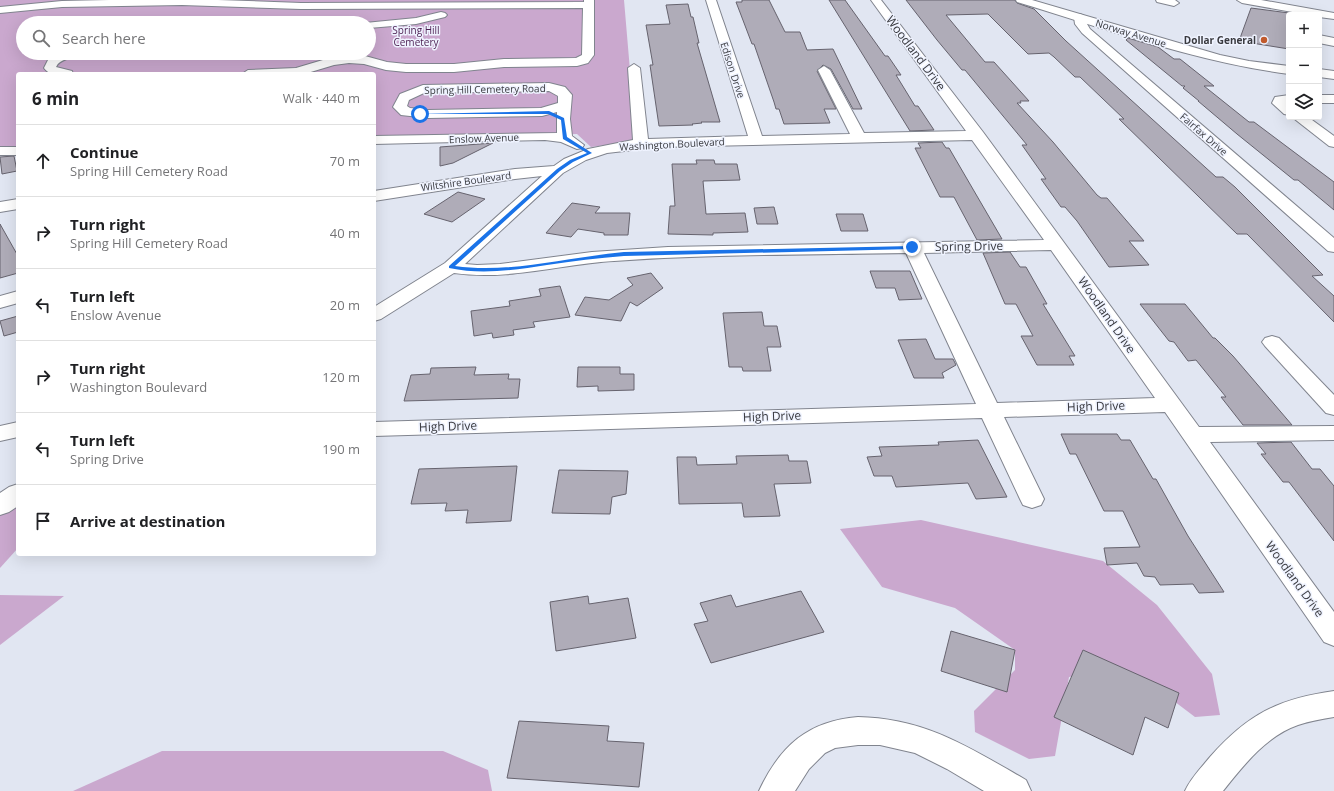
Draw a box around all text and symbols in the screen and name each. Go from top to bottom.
street label: Woodland Drive [882,12,950,94]
map controls [1286,12,1322,120]
button: + [1286,12,1322,48]
search box [16,16,376,60]
street label: Norway Avenue [1094,16,1168,51]
park label: Spring Hill Cemetery [392,23,440,49]
icon: search [30,27,52,49]
text: Search here [62,28,146,48]
place label: Dollar General [1184,33,1256,47]
marker: Dollar General [1259,35,1269,45]
street label: Edison Drive [717,40,749,100]
button: − [1286,48,1322,84]
street label: Spring Hill Cemetery Road [424,81,546,97]
button: layers [1286,84,1322,120]
text: 6 min [32,87,79,110]
text: Walk · 440 m [283,89,360,107]
route start [411,105,429,123]
street label: Fairfax Drive [1177,110,1231,159]
street label: Enslow Avenue [449,130,520,146]
street label: Washington Boulevard [619,134,725,154]
text: Continue [70,142,138,162]
icon: ahead [32,150,54,172]
text: 70 m [330,152,360,170]
text: Spring Hill Cemetery Road [70,162,228,180]
street label: Wiltshire Boulevard [420,168,512,194]
text: Turn right [70,214,145,234]
icon: right [32,222,54,244]
text: 40 m [330,224,360,242]
text: Spring Hill Cemetery Road [70,234,228,252]
street label: Spring Drive [935,237,1004,255]
route end [903,238,921,256]
street label: Woodland Drive [1074,273,1140,357]
text: Turn left [70,286,135,306]
icon: left [32,294,54,316]
text: 20 m [330,296,360,314]
text: Enslow Avenue [70,306,161,324]
text: Turn right [70,358,145,378]
icon: right [32,366,54,388]
text: 120 m [322,368,360,386]
text: Washington Boulevard [70,378,207,396]
street label: High Drive [1067,396,1126,416]
street label: High Drive [743,406,802,426]
street label: High Drive [419,416,478,436]
text: Turn left [70,430,135,450]
icon: left [32,438,54,460]
text: 190 m [322,440,360,458]
text: Spring Drive [70,450,144,468]
icon: arrive [32,510,54,532]
text: Arrive at destination [70,511,225,531]
street label: Woodland Drive [1262,538,1328,621]

